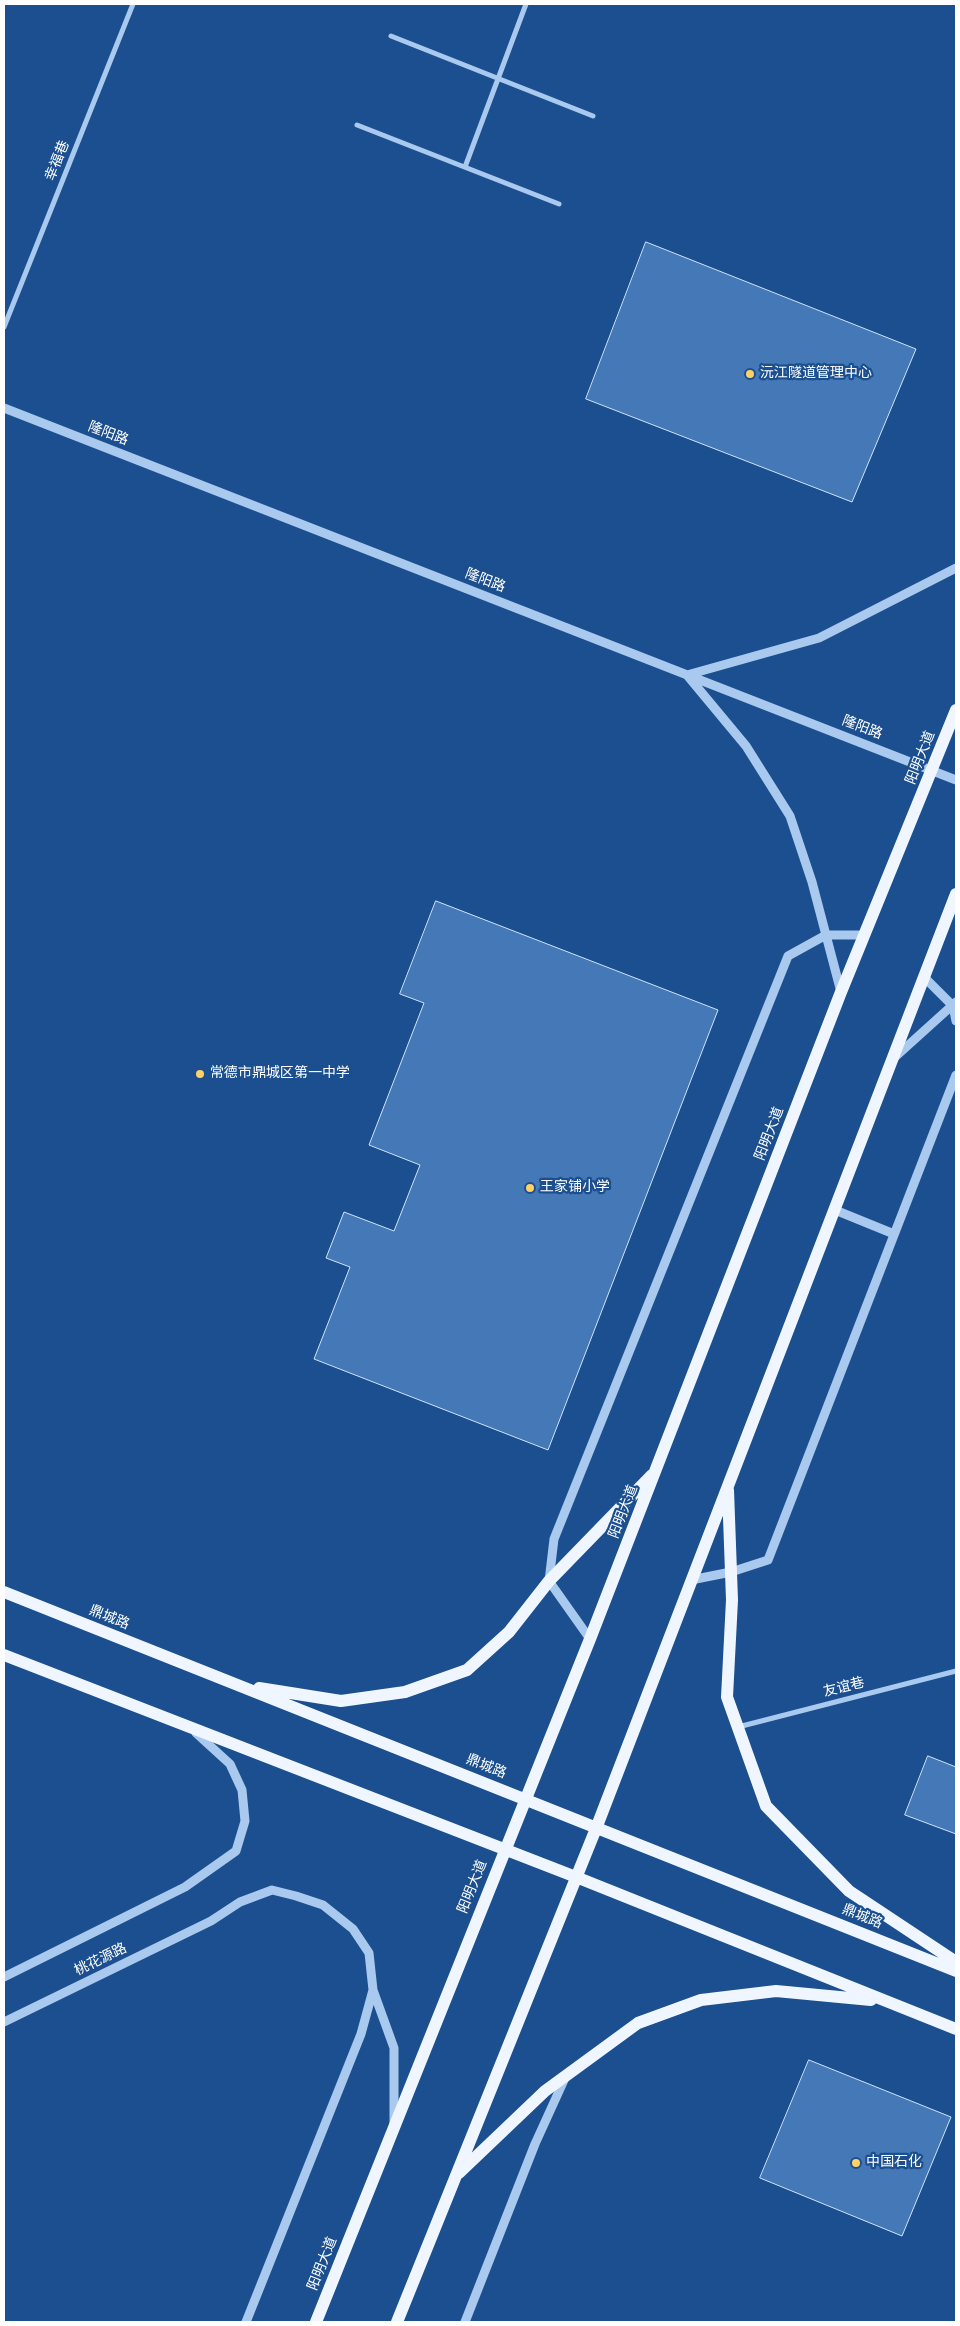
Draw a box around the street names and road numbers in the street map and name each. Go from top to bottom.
street label: 幸福巷 [42,138,74,184]
street label: 隆阳路 [85,419,131,449]
street label: 隆阳路 [462,566,508,596]
street label: 隆阳路 [839,713,885,743]
street label: 阳明大道 [903,729,939,787]
street label: 阳明大道 [752,1105,788,1163]
street label: 阳明大道 [606,1483,642,1541]
street label: 鼎城路 [86,1602,132,1634]
street label: 友谊巷 [822,1675,866,1701]
street label: 鼎城路 [463,1751,509,1783]
street label: 阳明大道 [455,1858,491,1916]
street label: 鼎城路 [839,1901,885,1933]
street label: 桃花源路 [72,1940,130,1980]
street label: 阳明大道 [305,2235,341,2293]

